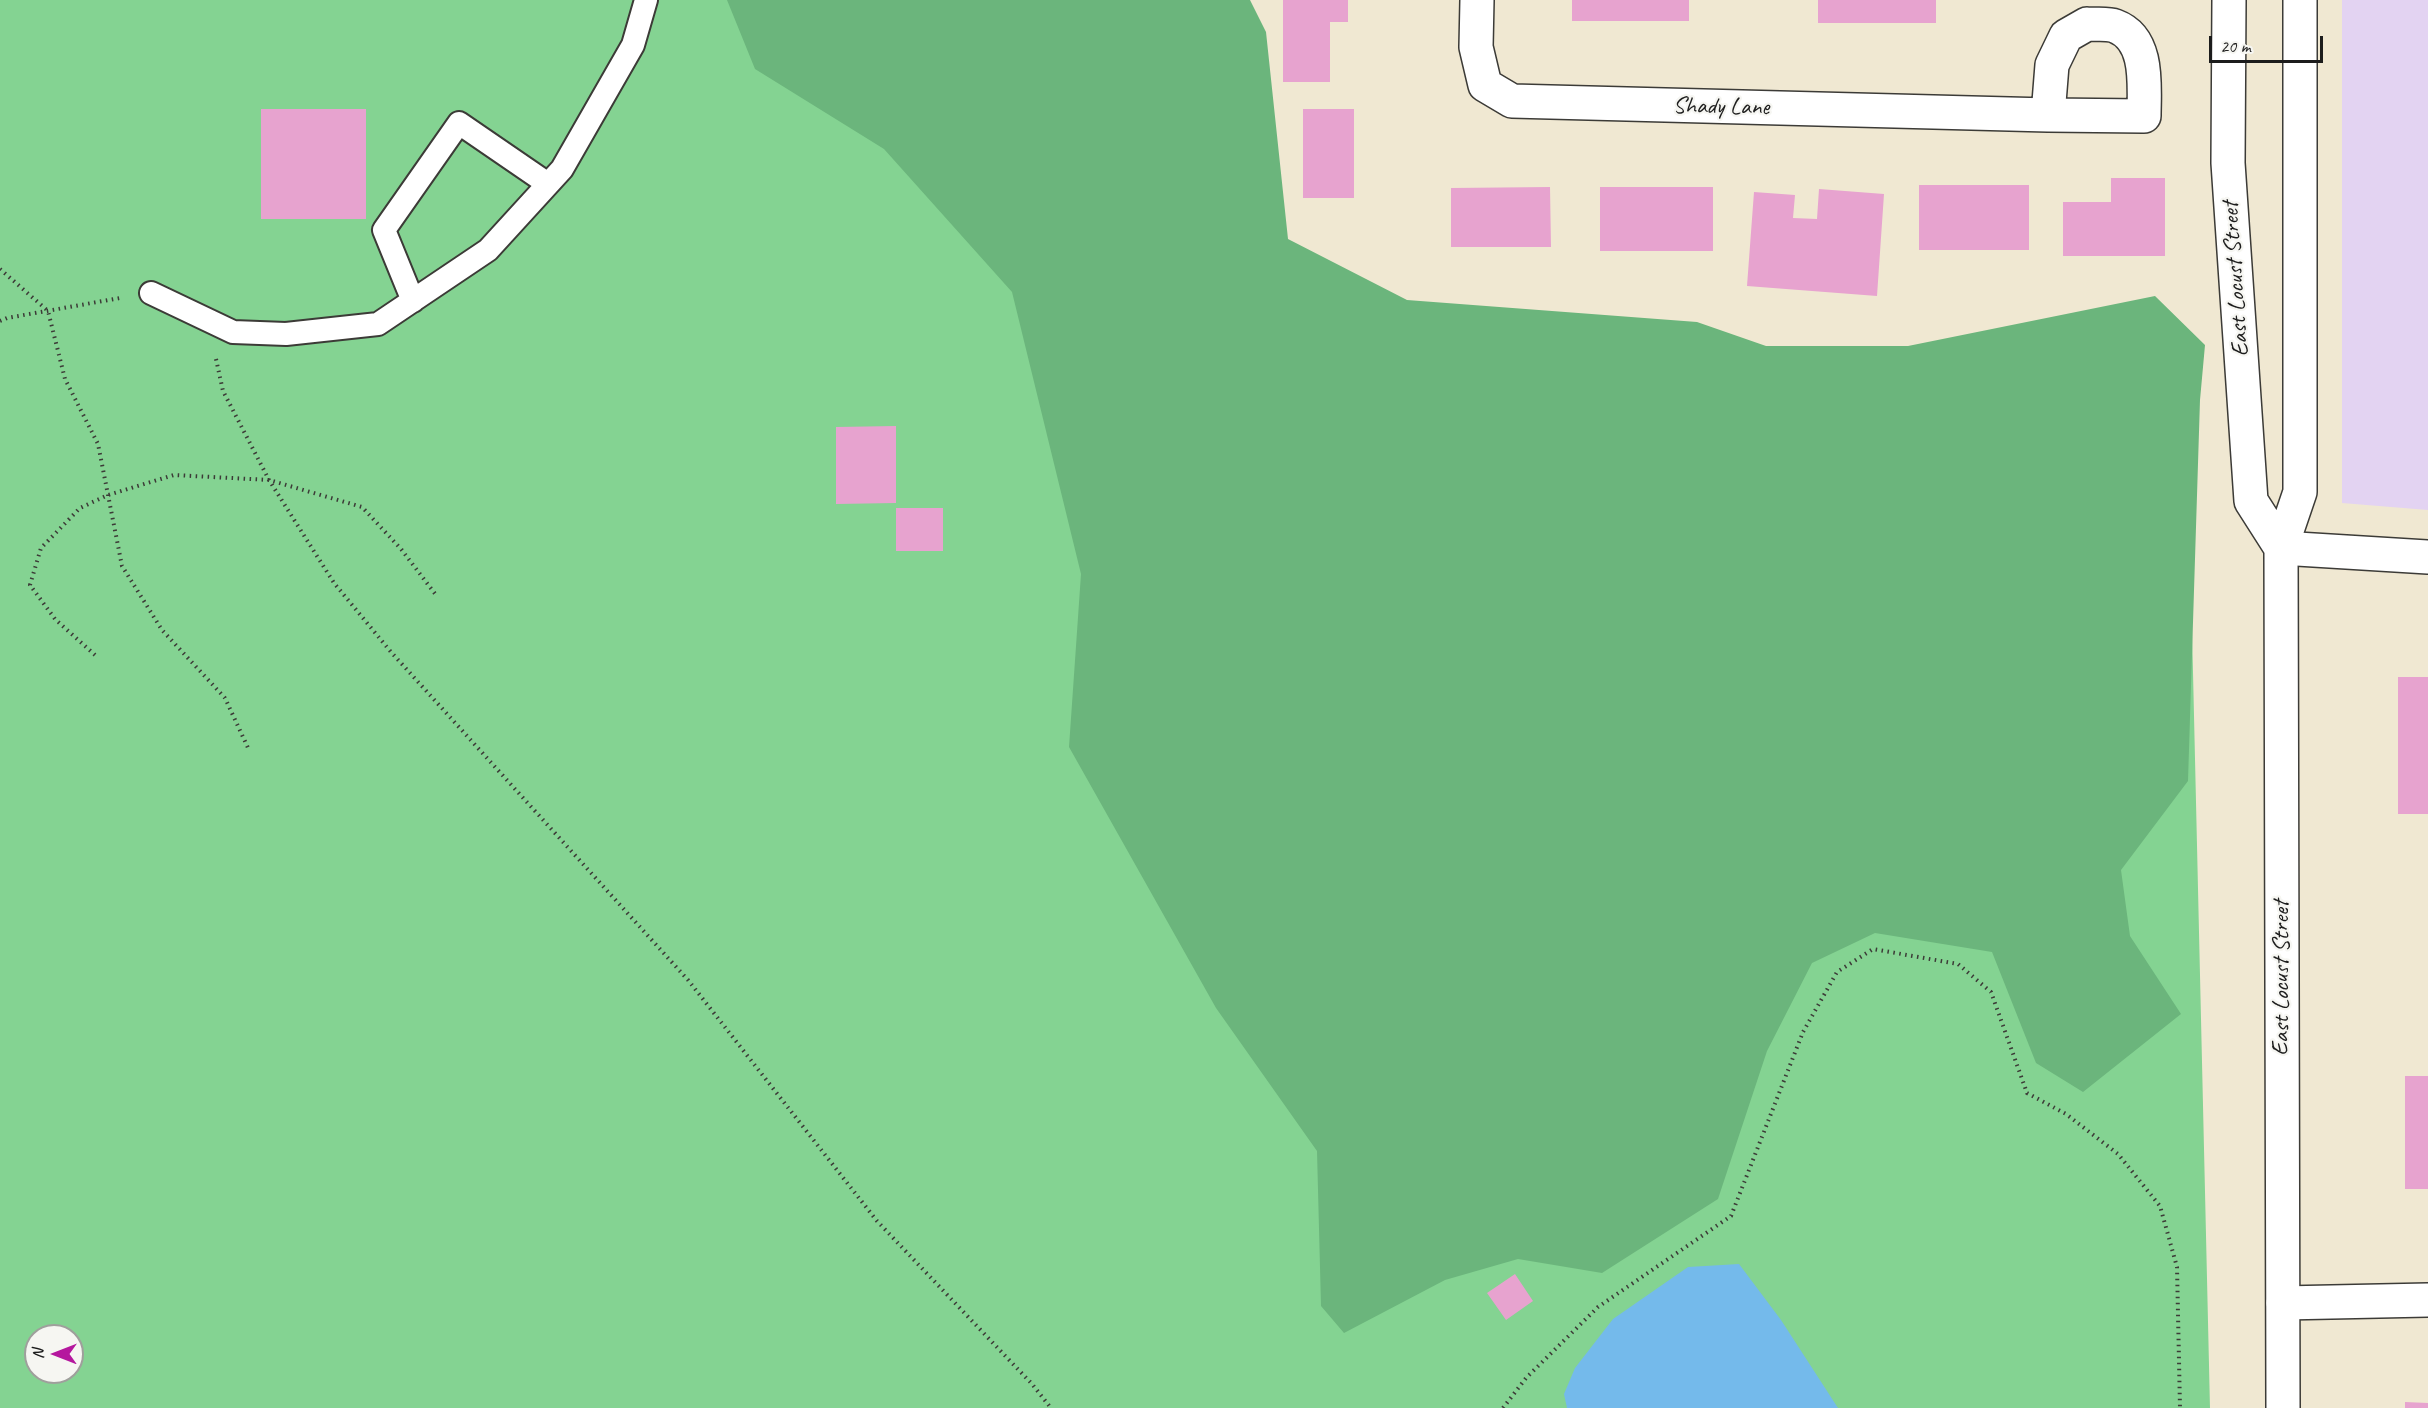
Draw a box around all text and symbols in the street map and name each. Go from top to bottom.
scale bar [2212,24,2326,62]
text: 20 m [2220,35,2251,57]
street label: Shady Lane [1673,92,1769,122]
street label: East Locust Street [2216,200,2256,358]
street label: East Locust Street [2268,900,2296,1056]
north arrow [24,1324,84,1384]
text: N [28,1349,48,1359]

